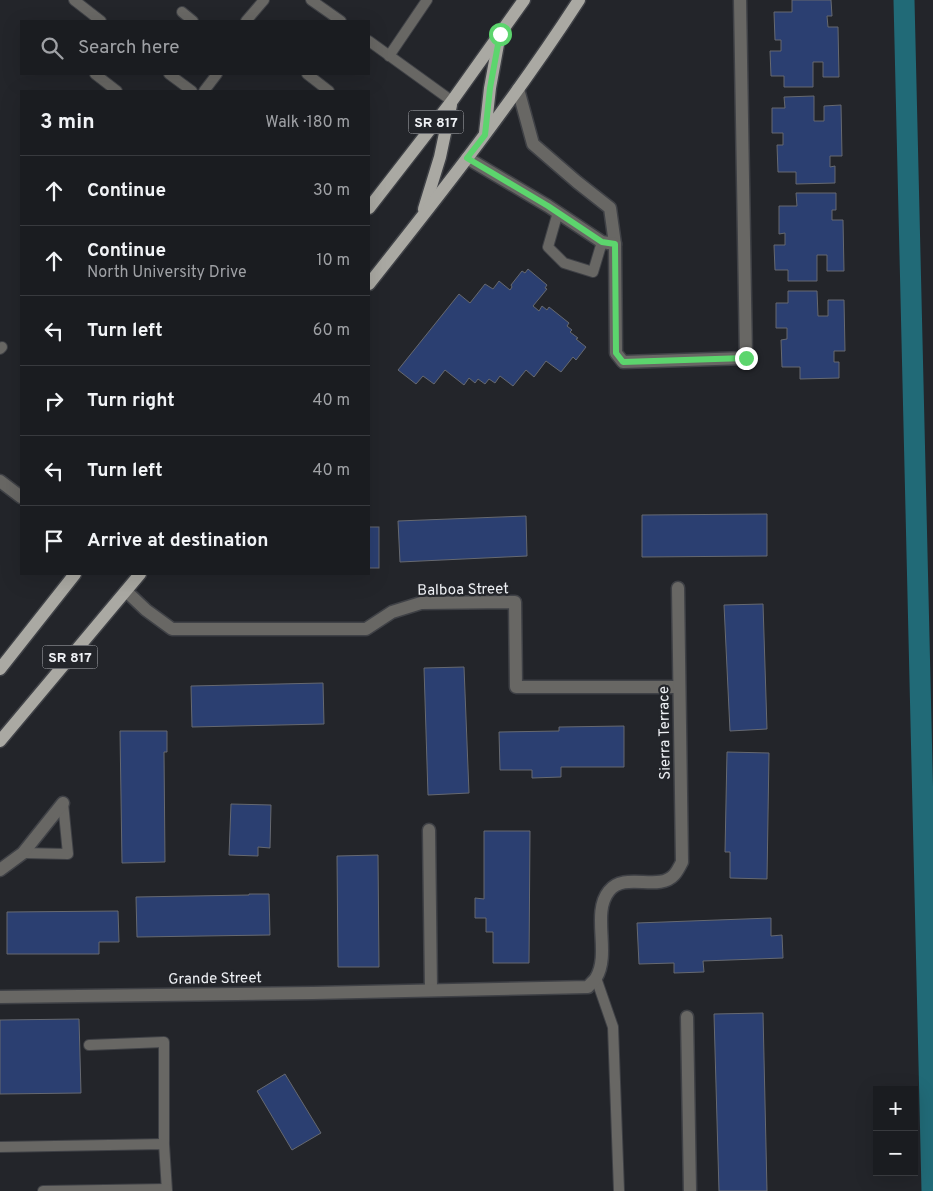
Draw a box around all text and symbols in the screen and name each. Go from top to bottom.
search box [20,20,370,75]
route start [489,23,512,46]
icon: search [38,34,66,62]
text: Search here [78,36,180,60]
text: 3 min [40,109,95,136]
road number: SR 817 [408,110,464,134]
text: Walk · 180 m [265,113,350,133]
icon: ahead [40,177,68,205]
text: Continue [87,179,166,203]
text: 30 m [313,181,350,201]
text: Continue [87,239,166,263]
icon: ahead [40,247,68,275]
text: 10 m [316,251,350,271]
text: North University Drive [87,263,247,283]
icon: left [40,317,68,345]
text: Turn left [87,319,163,343]
text: 60 m [313,321,350,341]
route end [735,347,758,370]
icon: right [40,387,68,415]
text: Turn right [87,389,175,413]
text: 40 m [312,391,350,411]
icon: left [40,457,68,485]
text: Turn left [87,459,163,483]
text: 40 m [312,461,350,481]
icon: arrive [40,527,68,555]
text: Arrive at destination [87,529,268,553]
street label: Balboa Street [417,580,509,601]
road number: SR 817 [42,646,98,669]
street label: Sierra Terrace [655,686,676,780]
street label: Grande Street [168,969,262,990]
map controls [873,1086,918,1176]
button: + [873,1086,918,1131]
button: − [873,1131,918,1176]

